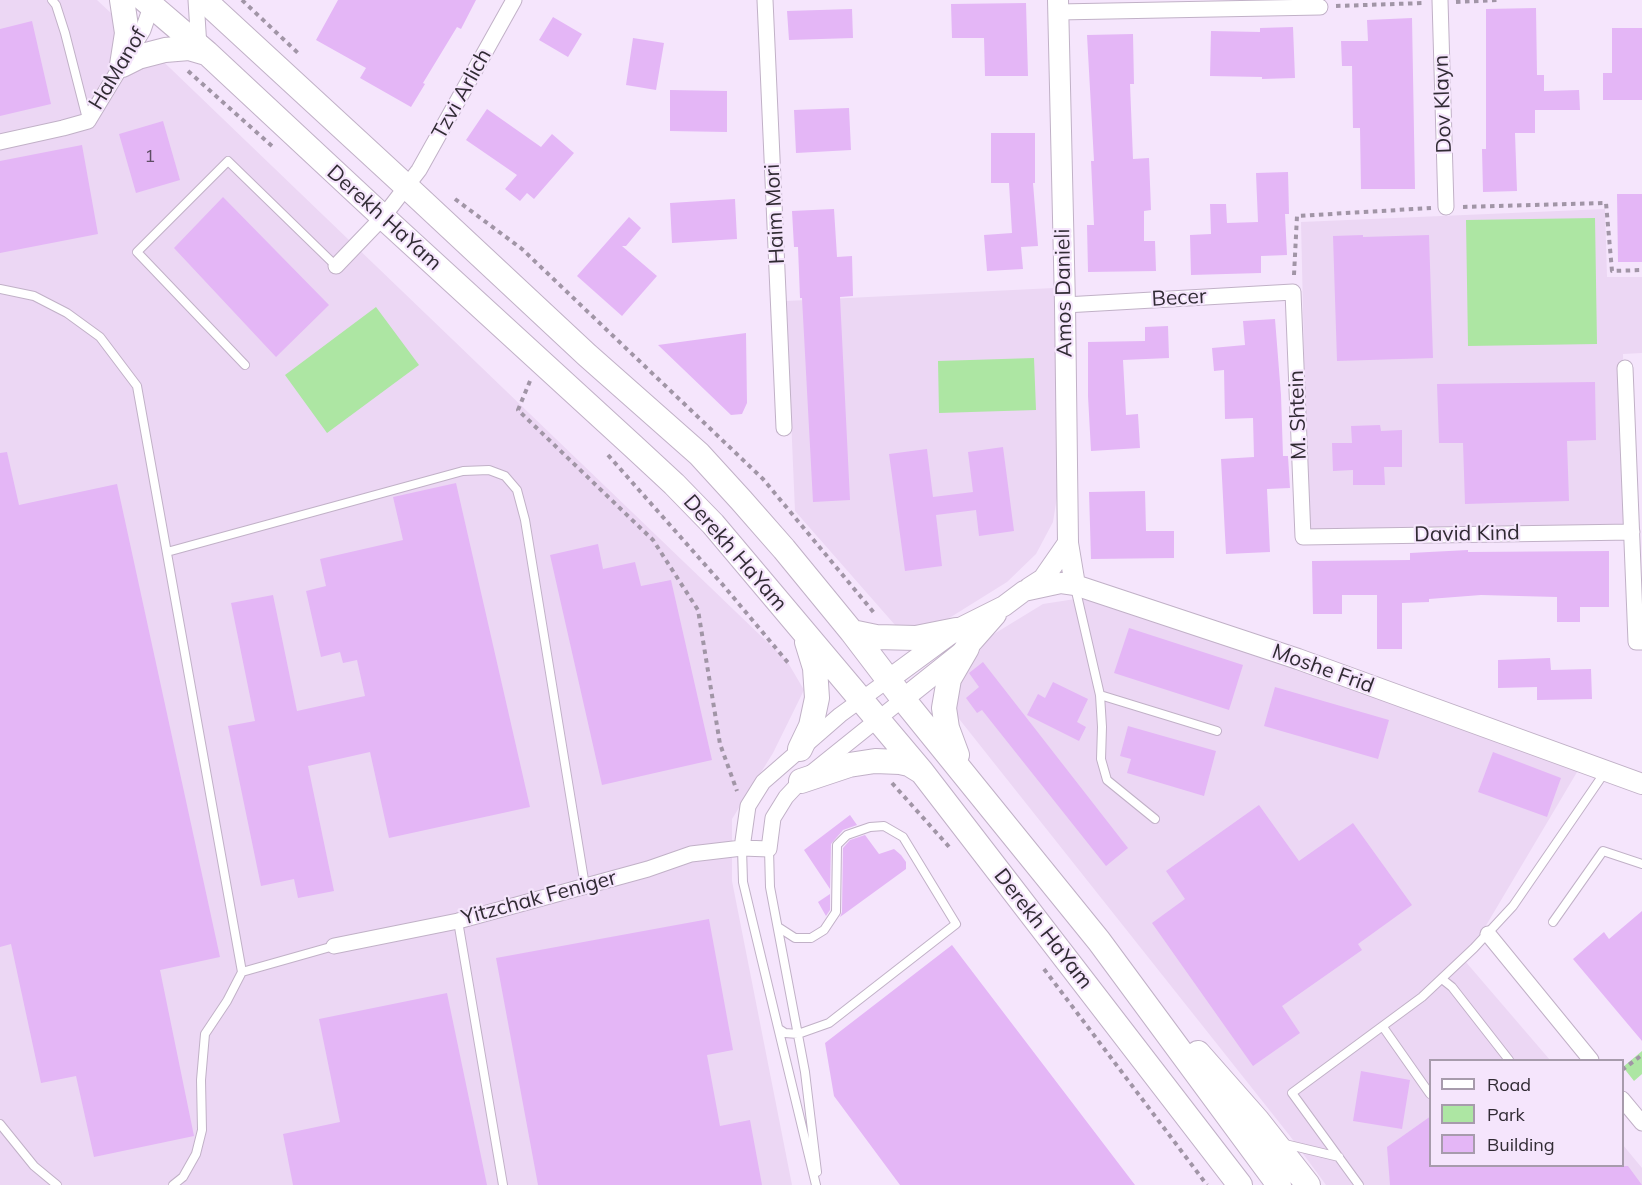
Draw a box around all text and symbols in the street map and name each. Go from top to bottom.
street label: HaManof [84,24,152,114]
street label: Tzvi Arlich [427,44,497,144]
street label: Dov Klayn [1429,54,1457,154]
house number: 1 [145,146,155,168]
street label: Derekh HaYam [322,160,446,276]
street label: Haim Mori [760,163,790,265]
street label: Amos Danieli [1050,228,1078,358]
street label: Becer [1151,284,1207,312]
street label: M. Shtein [1284,370,1312,460]
street label: Derekh HaYam [678,490,792,616]
street label: David Kind [1414,520,1520,548]
street label: Moshe Frid [1269,639,1377,699]
street label: Derekh HaYam [988,864,1098,994]
street label: Yitzchak Feniger [459,865,619,931]
legend [1429,1059,1624,1167]
text: Road [1487,1073,1531,1096]
text: Park [1487,1103,1525,1126]
text: Building [1487,1133,1555,1156]

